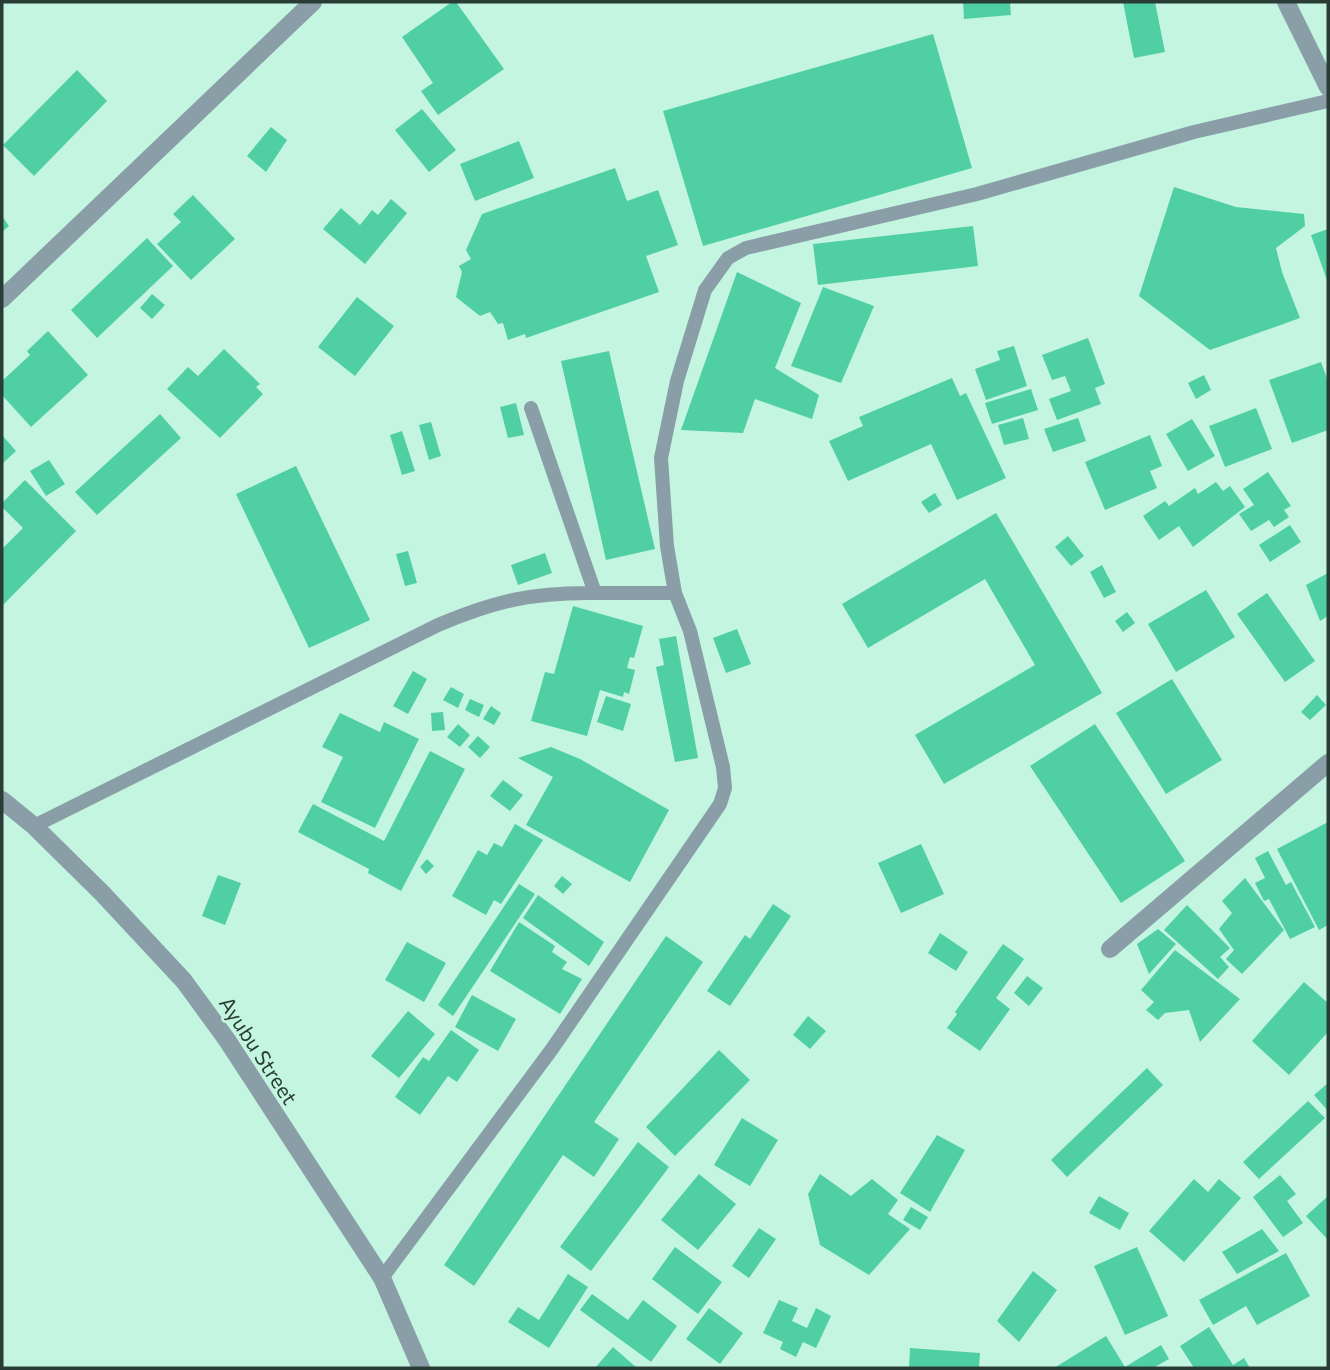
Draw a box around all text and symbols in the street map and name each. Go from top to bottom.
street label: Ayubu Street [215,991,303,1109]

